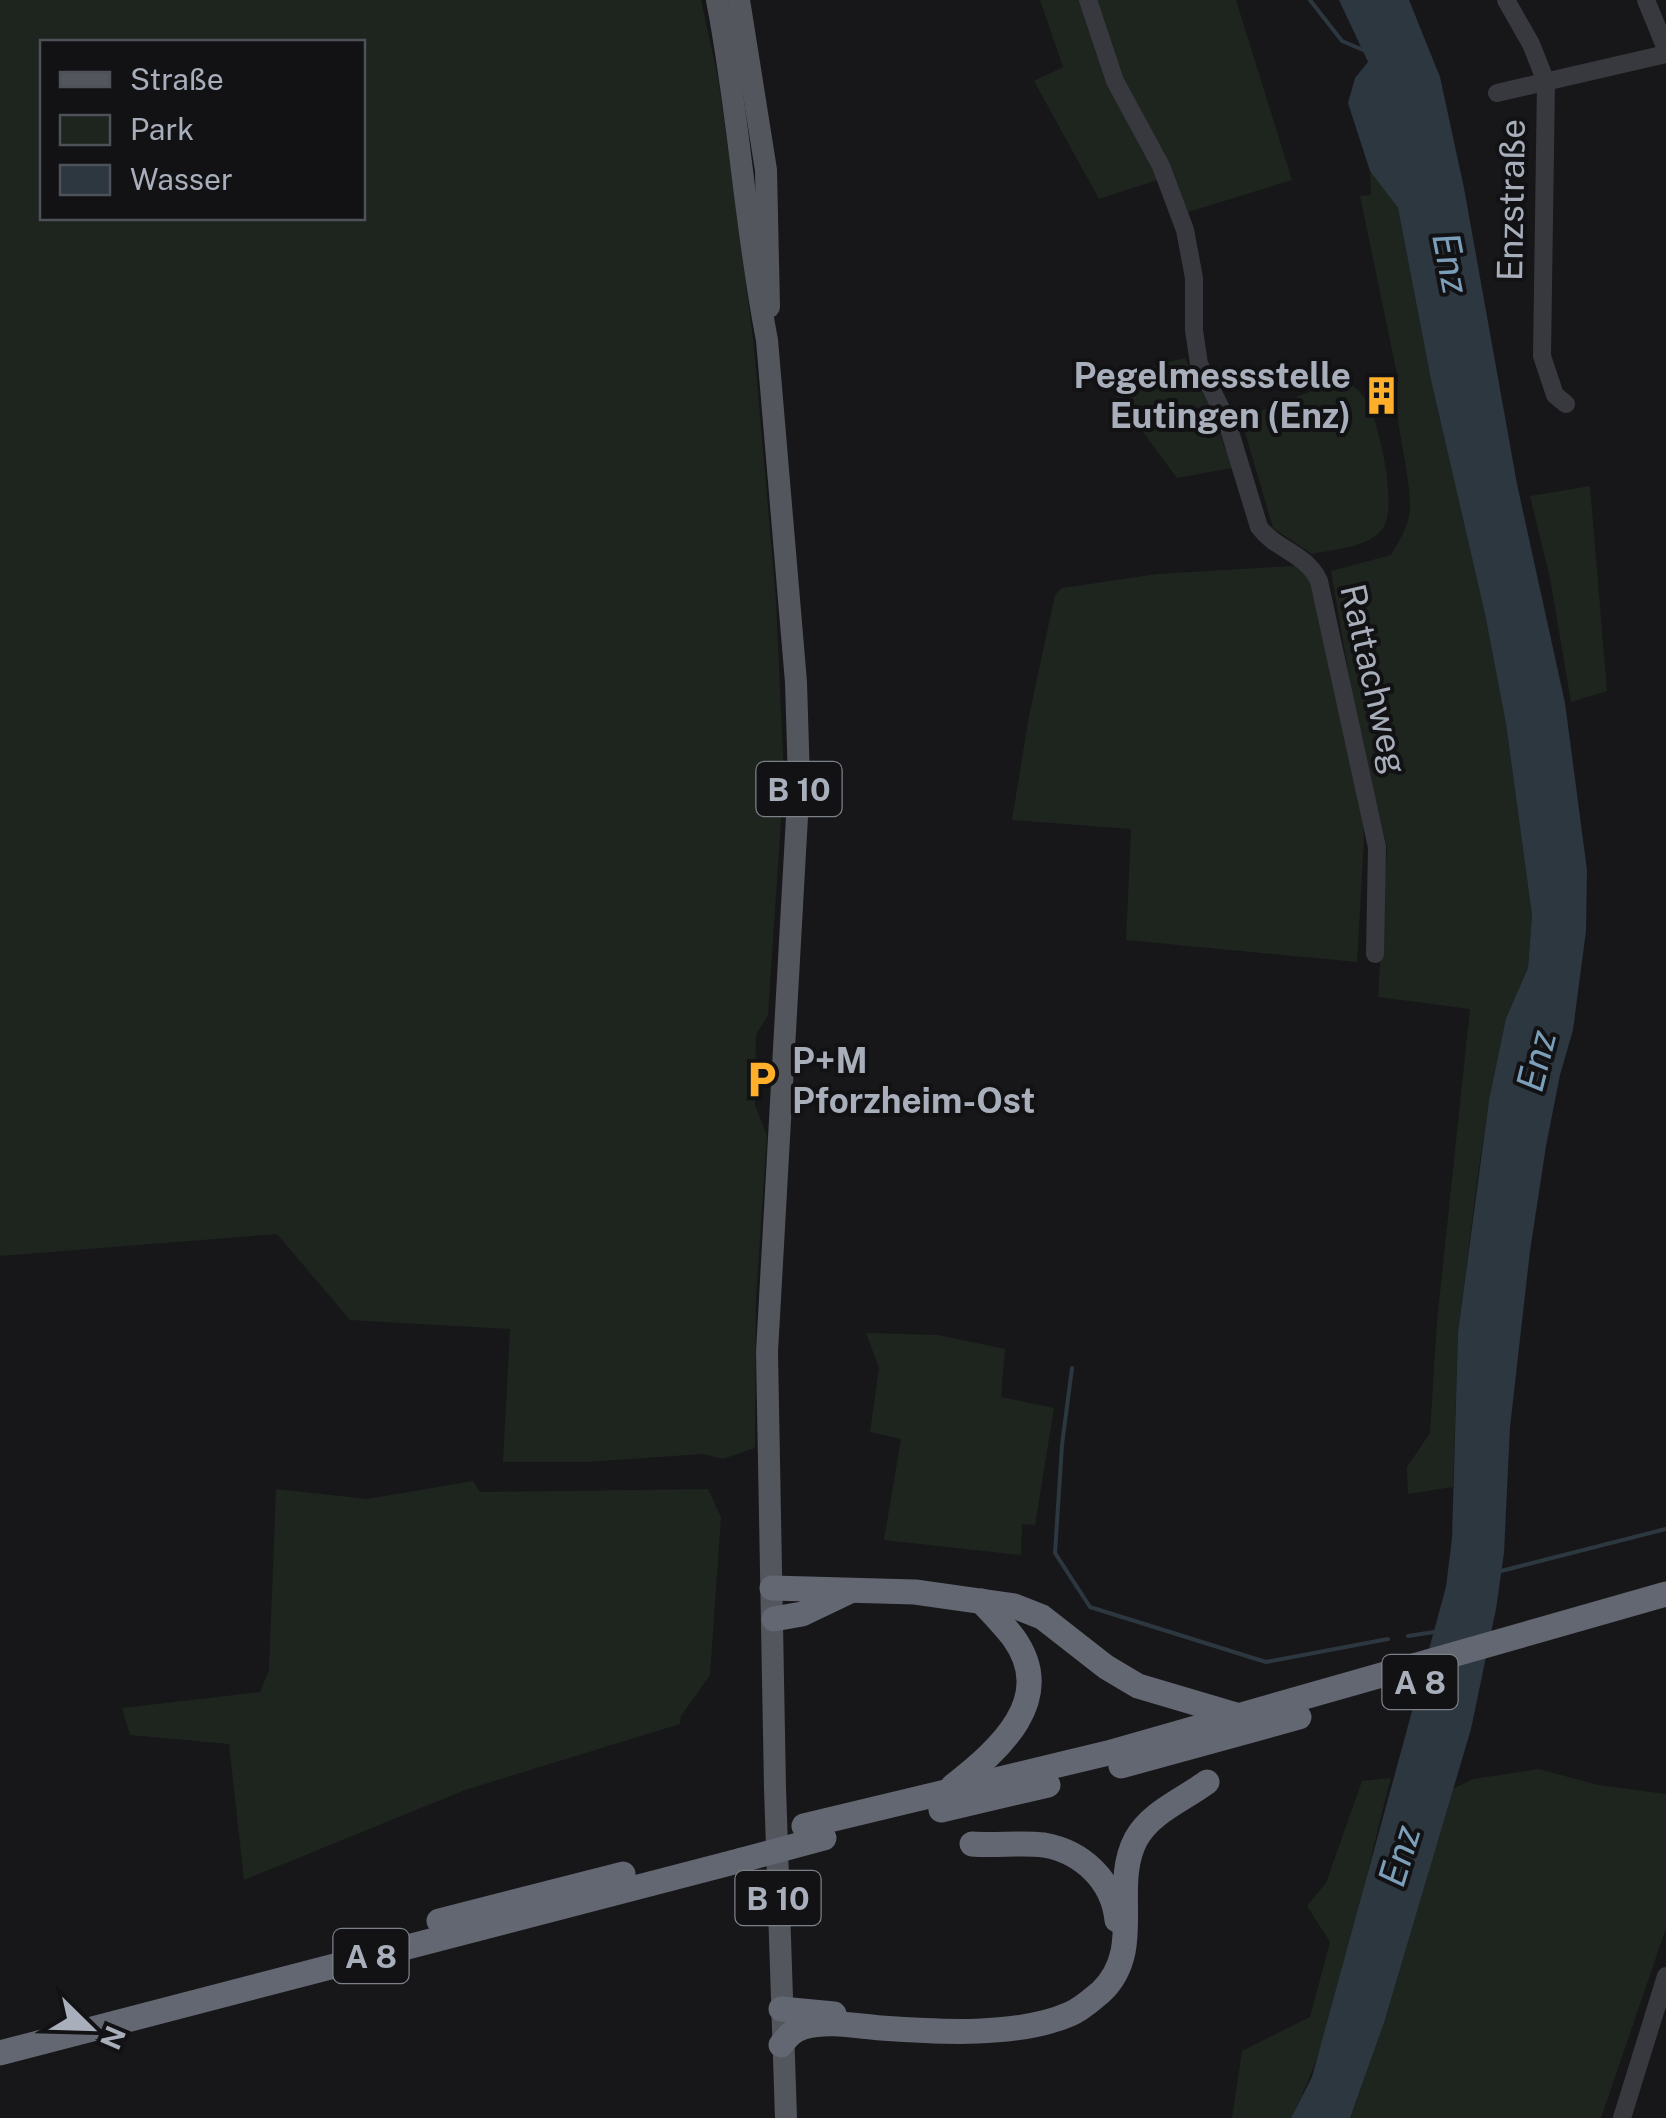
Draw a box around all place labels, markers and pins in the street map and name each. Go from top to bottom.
place label: Pegelmessstelle Eutingen (Enz) [1074,355,1351,436]
building icon: Pegelmessstelle Eutingen (Enz) [1360,374,1402,416]
place label: P+M Pforzheim-Ost [792,1040,1035,1121]
parking icon: P+M Pforzheim-Ost [741,1059,783,1101]

